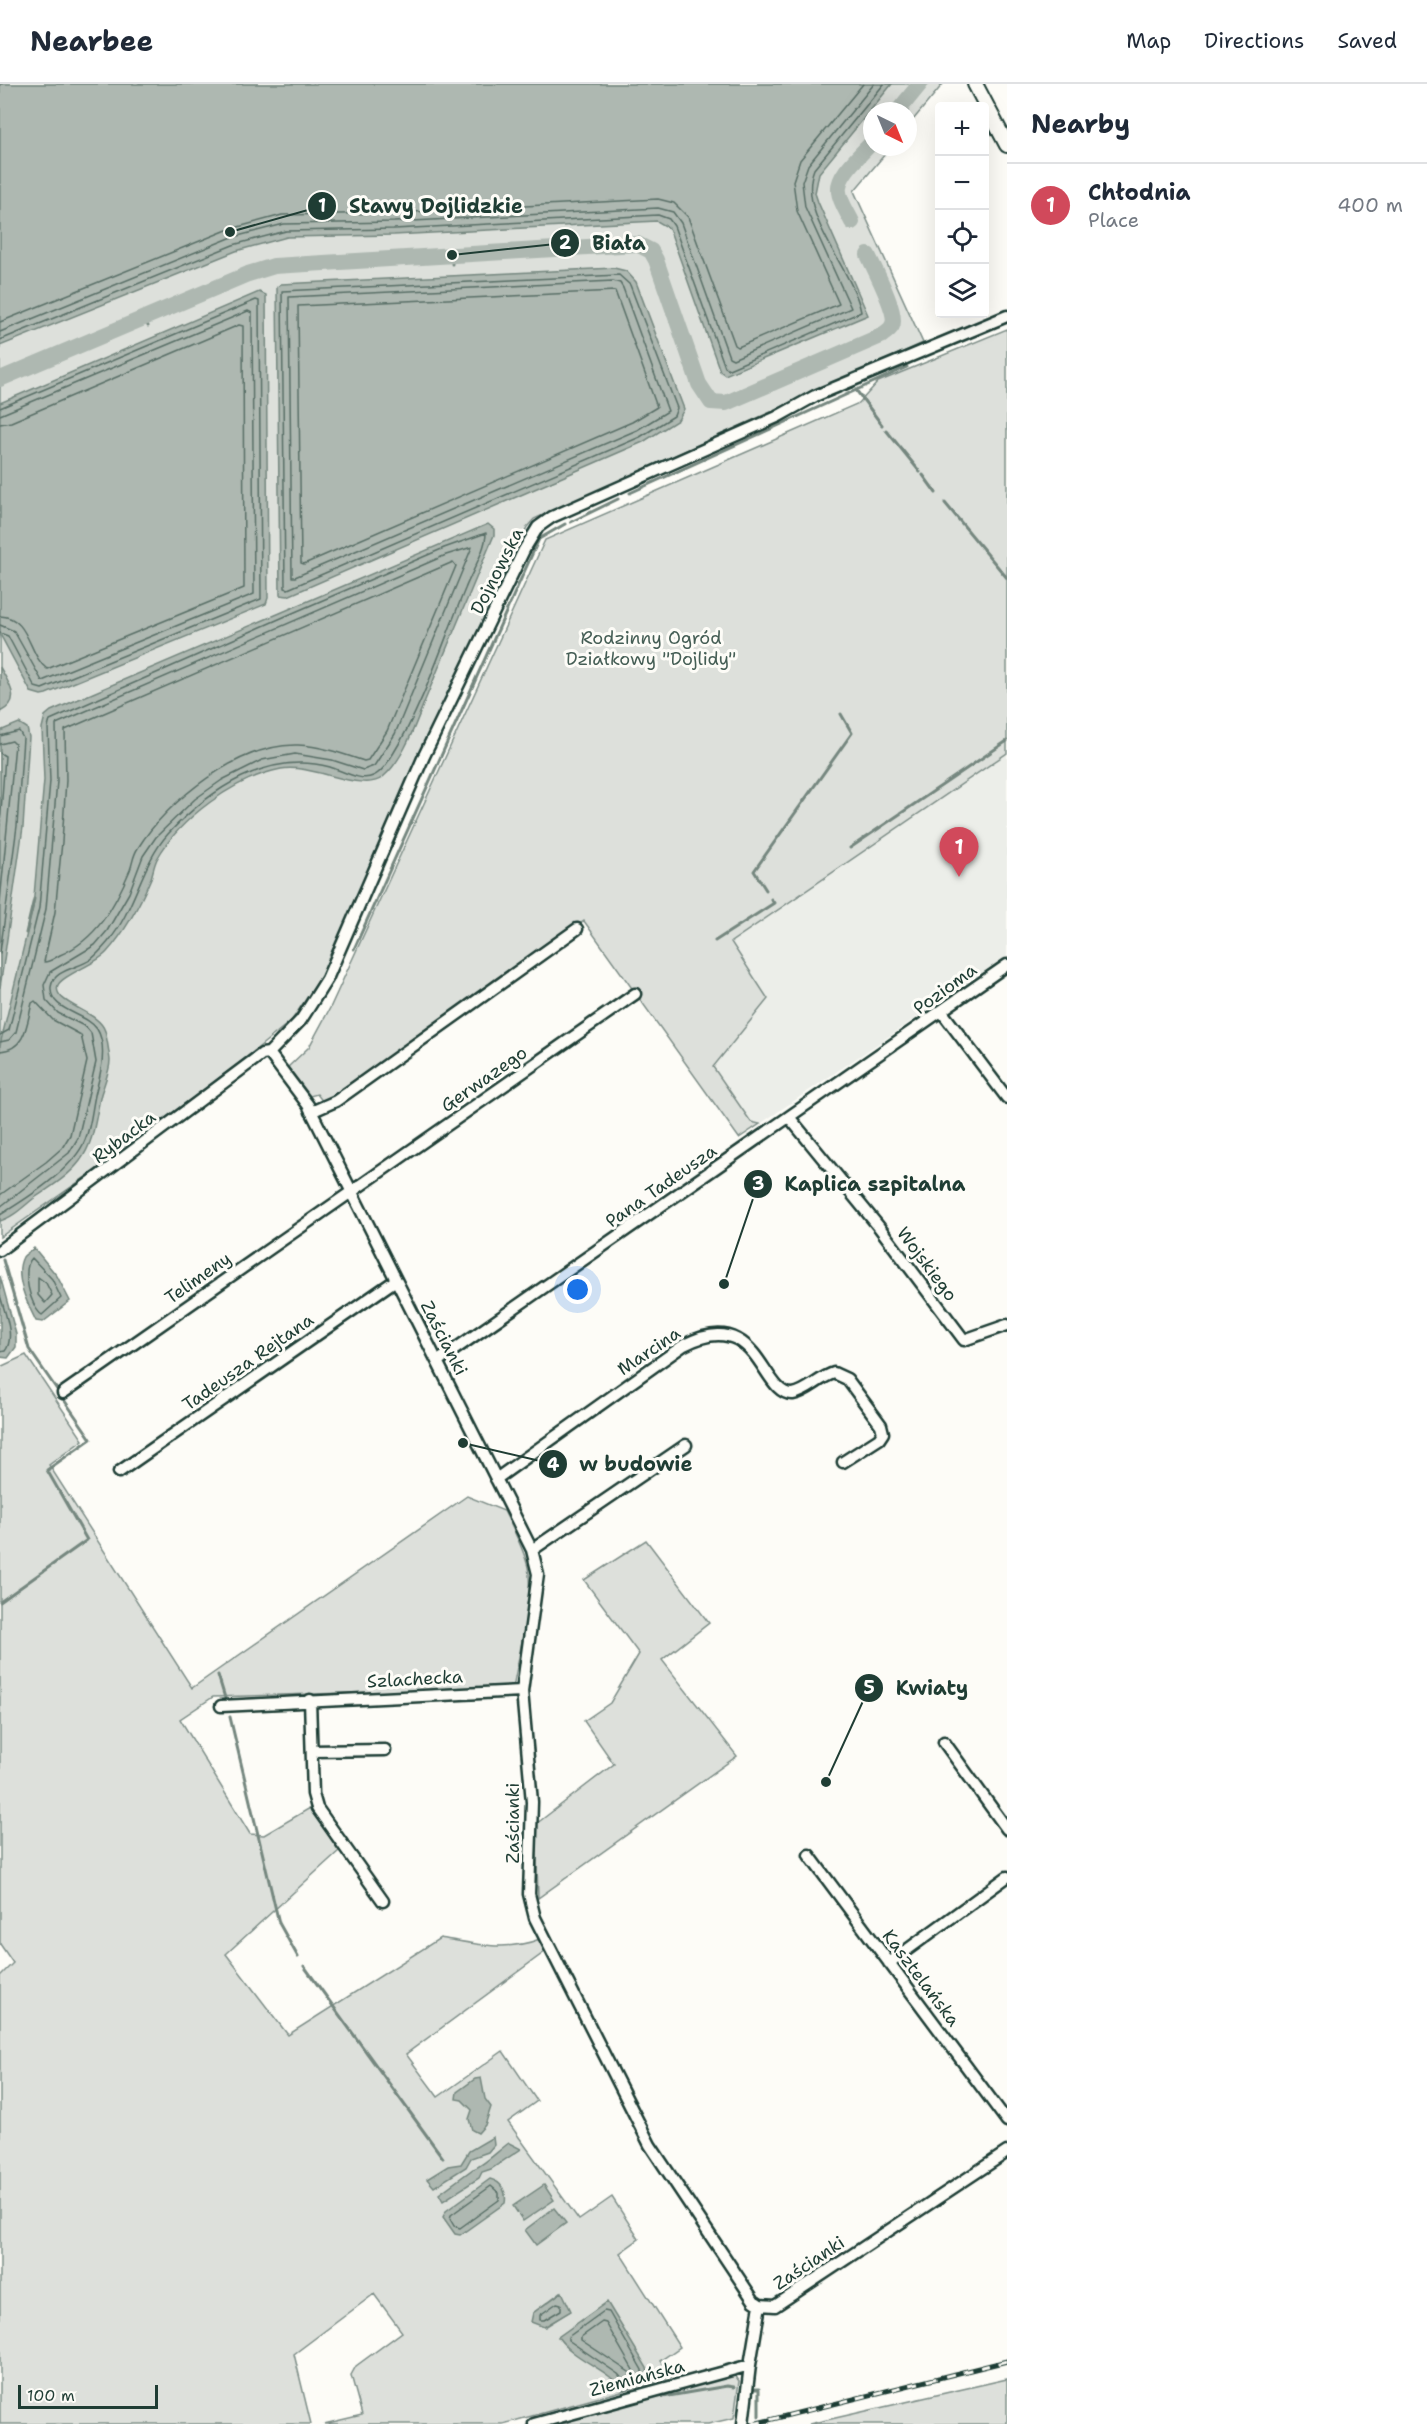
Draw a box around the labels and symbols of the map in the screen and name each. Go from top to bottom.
north arrow [863,102,917,156]
callout: Stawy Dojlidzkie [307,187,535,225]
text: Stawy Dojlidzkie [349,193,523,219]
text: 1 [318,194,326,218]
callout: Biała [550,224,657,262]
text: Biała [592,230,646,256]
text: 2 [559,231,572,255]
street label: Dojnowska [465,524,529,618]
park label: Rodzinny Ogród Działkowy "Dojlidy" [566,626,736,671]
pin: 1 [940,828,978,877]
street label: Pozioma [908,958,982,1020]
street label: Gerwazego [436,1040,532,1118]
street label: Rybacka [87,1105,161,1169]
street label: Pana Tadeusza [601,1139,721,1233]
callout: Kaplica szpitalna [743,1165,977,1203]
text: Kaplica szpitalna [785,1171,966,1197]
text: 3 [752,1172,764,1196]
street label: Wojskiego [891,1222,963,1306]
street label: Telimeny [160,1246,236,1310]
your location [563,1275,592,1304]
street label: Zaścianki [415,1297,473,1379]
street label: Tadeusza Rejtana [178,1308,318,1416]
street label: Marcina [613,1321,685,1381]
callout: w budowie [538,1445,705,1483]
text: w budowie [580,1451,692,1477]
text: 4 [547,1453,560,1477]
street label: Szlachecka [366,1665,464,1693]
callout: Kwiaty [854,1669,980,1707]
text: Kwiaty [896,1675,968,1701]
text: 5 [863,1676,875,1700]
street label: Zaścianki [501,1783,525,1863]
street label: Kasztelańska [877,1925,965,2031]
street label: Zaścianki [769,2230,849,2296]
street label: Ziemiańska [587,2354,687,2402]
scale bar [18,2382,158,2410]

